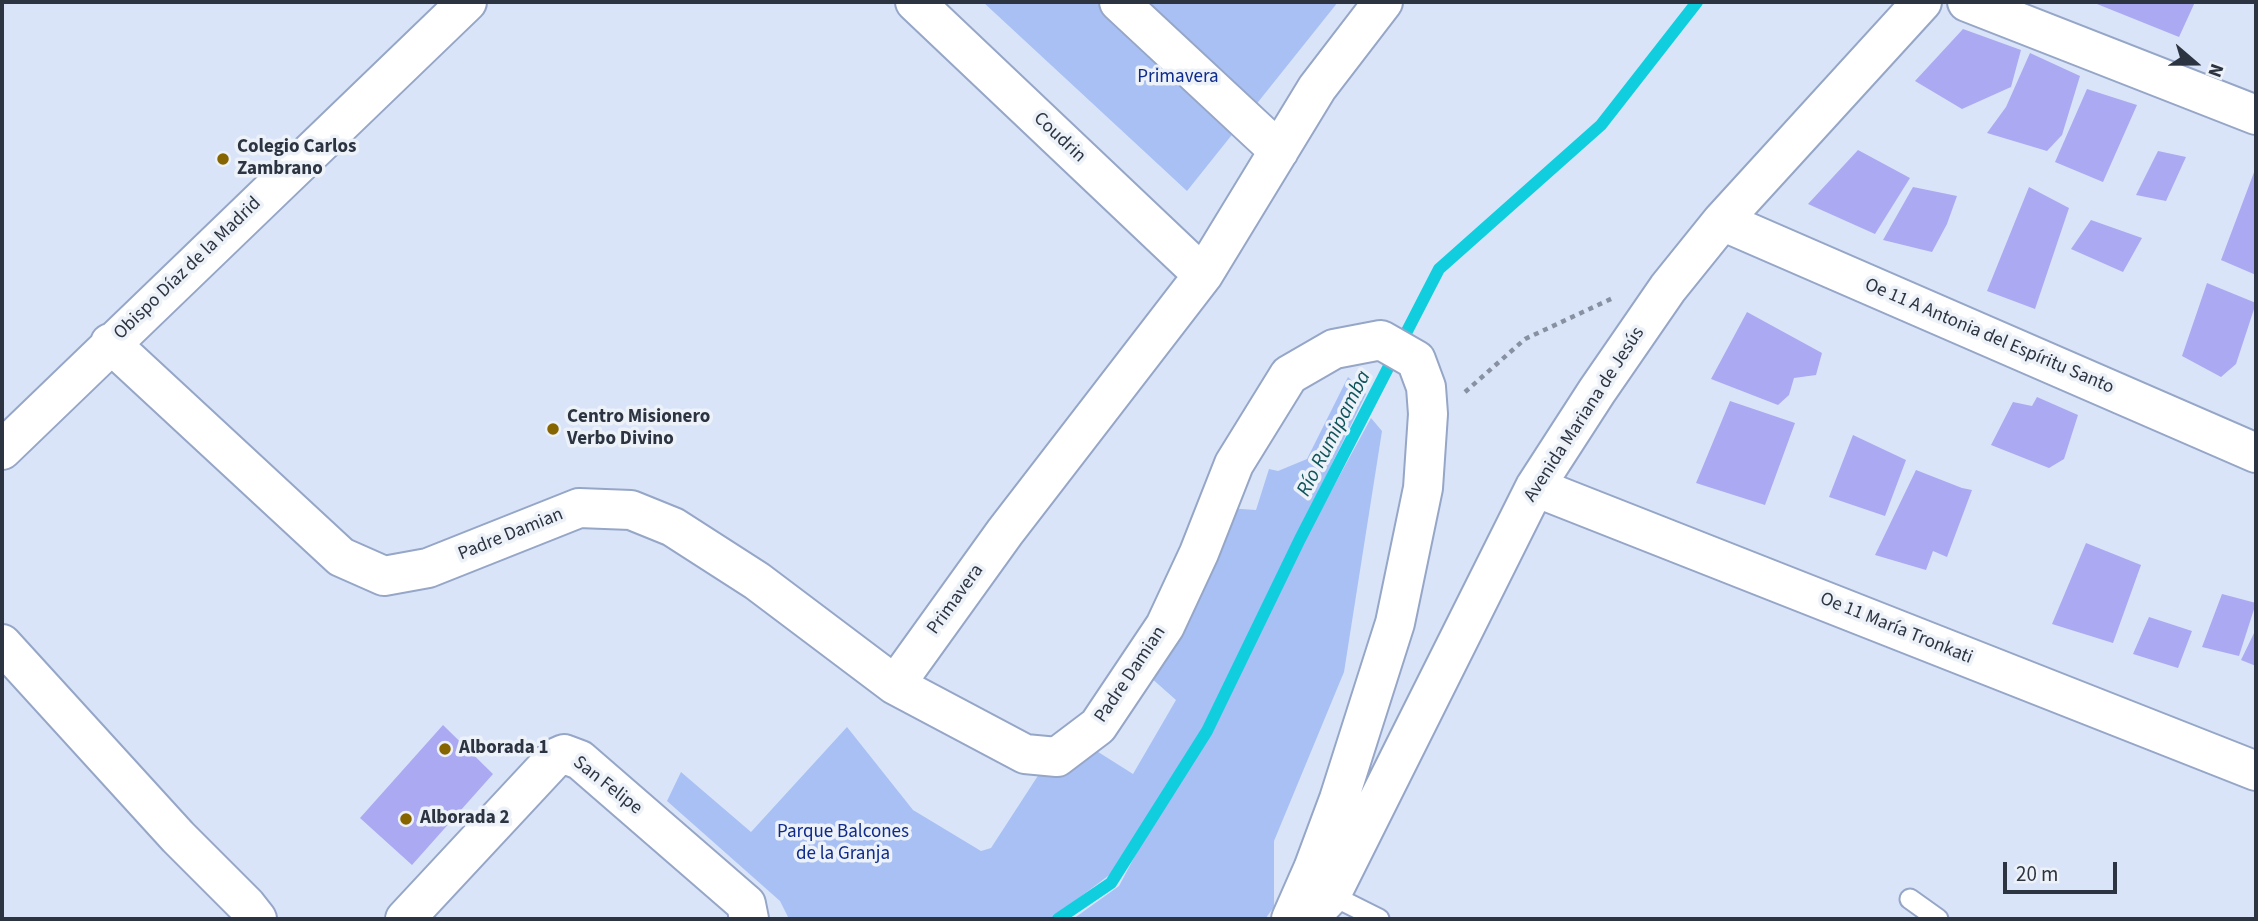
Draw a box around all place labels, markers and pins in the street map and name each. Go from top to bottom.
place label: Colegio Carlos Zambrano [237,137,356,181]
marker: Colegio Carlos Zambrano [215,151,231,167]
place label: Centro Misionero Verbo Divino [567,407,710,451]
marker: Centro Misionero Verbo Divino [545,421,561,437]
place label: Alborada 1 [459,738,549,760]
marker: Alborada 1 [437,741,453,757]
place label: Alborada 2 [420,808,510,830]
marker: Alborada 2 [398,811,414,827]

